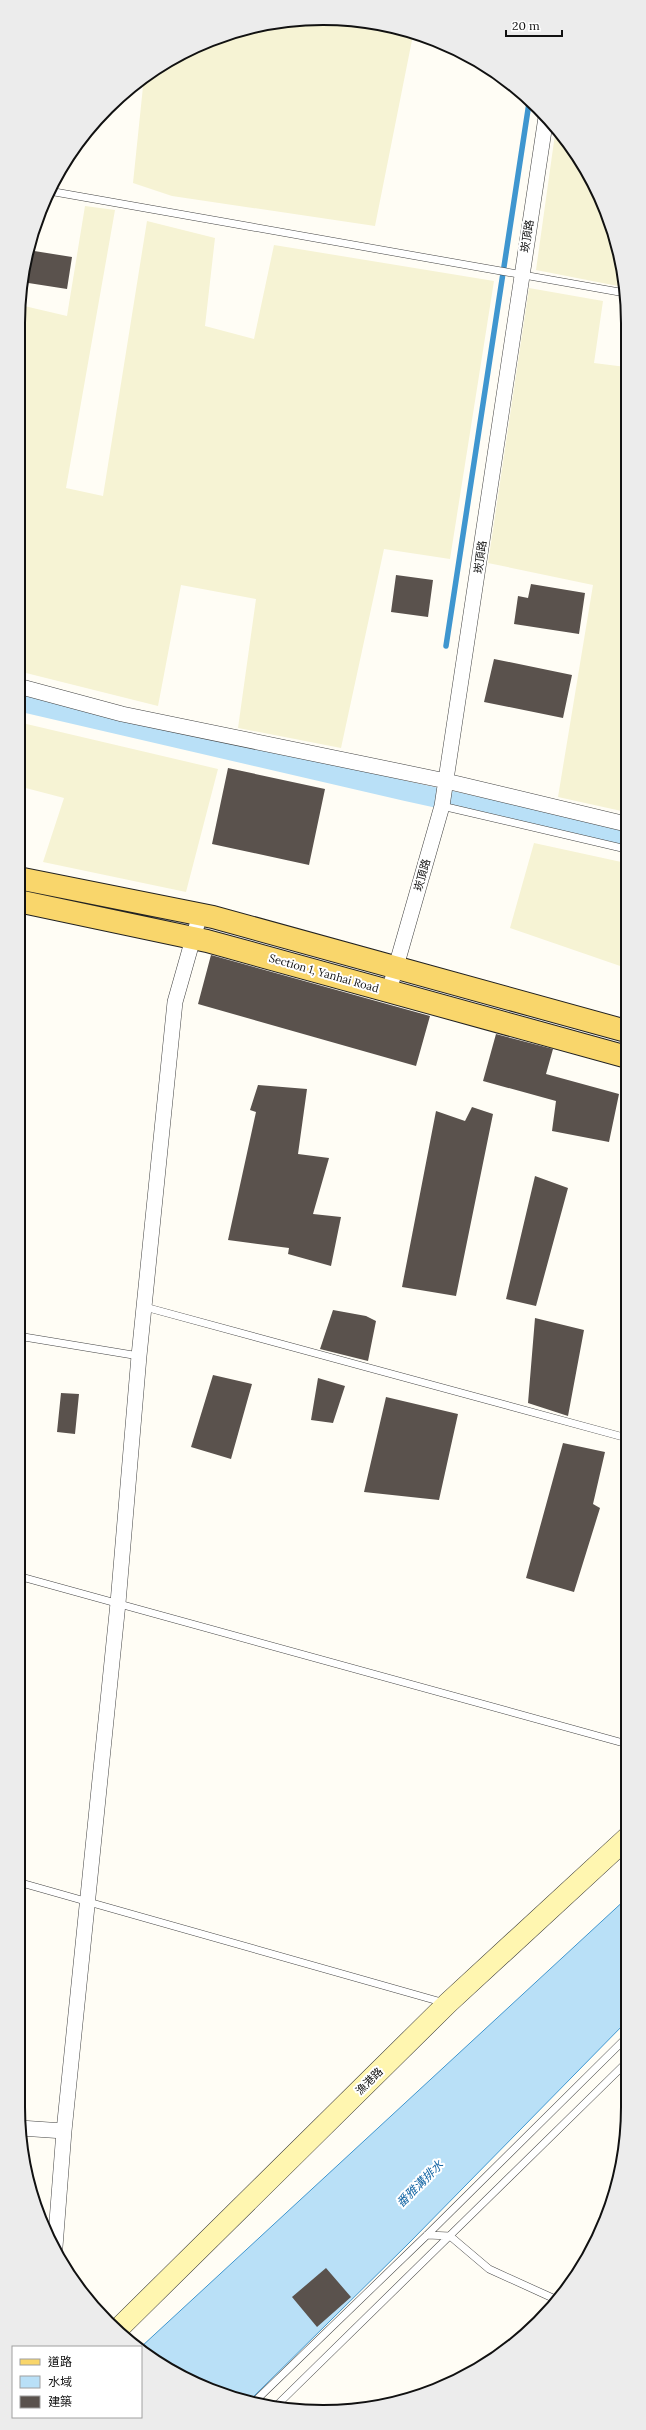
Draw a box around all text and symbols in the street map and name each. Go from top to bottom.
scale bar [506,12,562,38]
text: 20 m [512,18,540,33]
street label: 崁頂路 [518,219,536,253]
street label: 崁頂路 [471,540,489,574]
street label: 崁頂路 [411,857,433,893]
street label: Section 1, Yanhai Road [268,951,381,995]
street label: 漁港路 [352,2064,386,2098]
water label: 番雅溝排水 [393,2156,447,2210]
legend [12,2346,142,2418]
text: 道路 [48,2354,72,2369]
text: 水域 [48,2374,72,2389]
text: 建築 [48,2394,72,2409]

